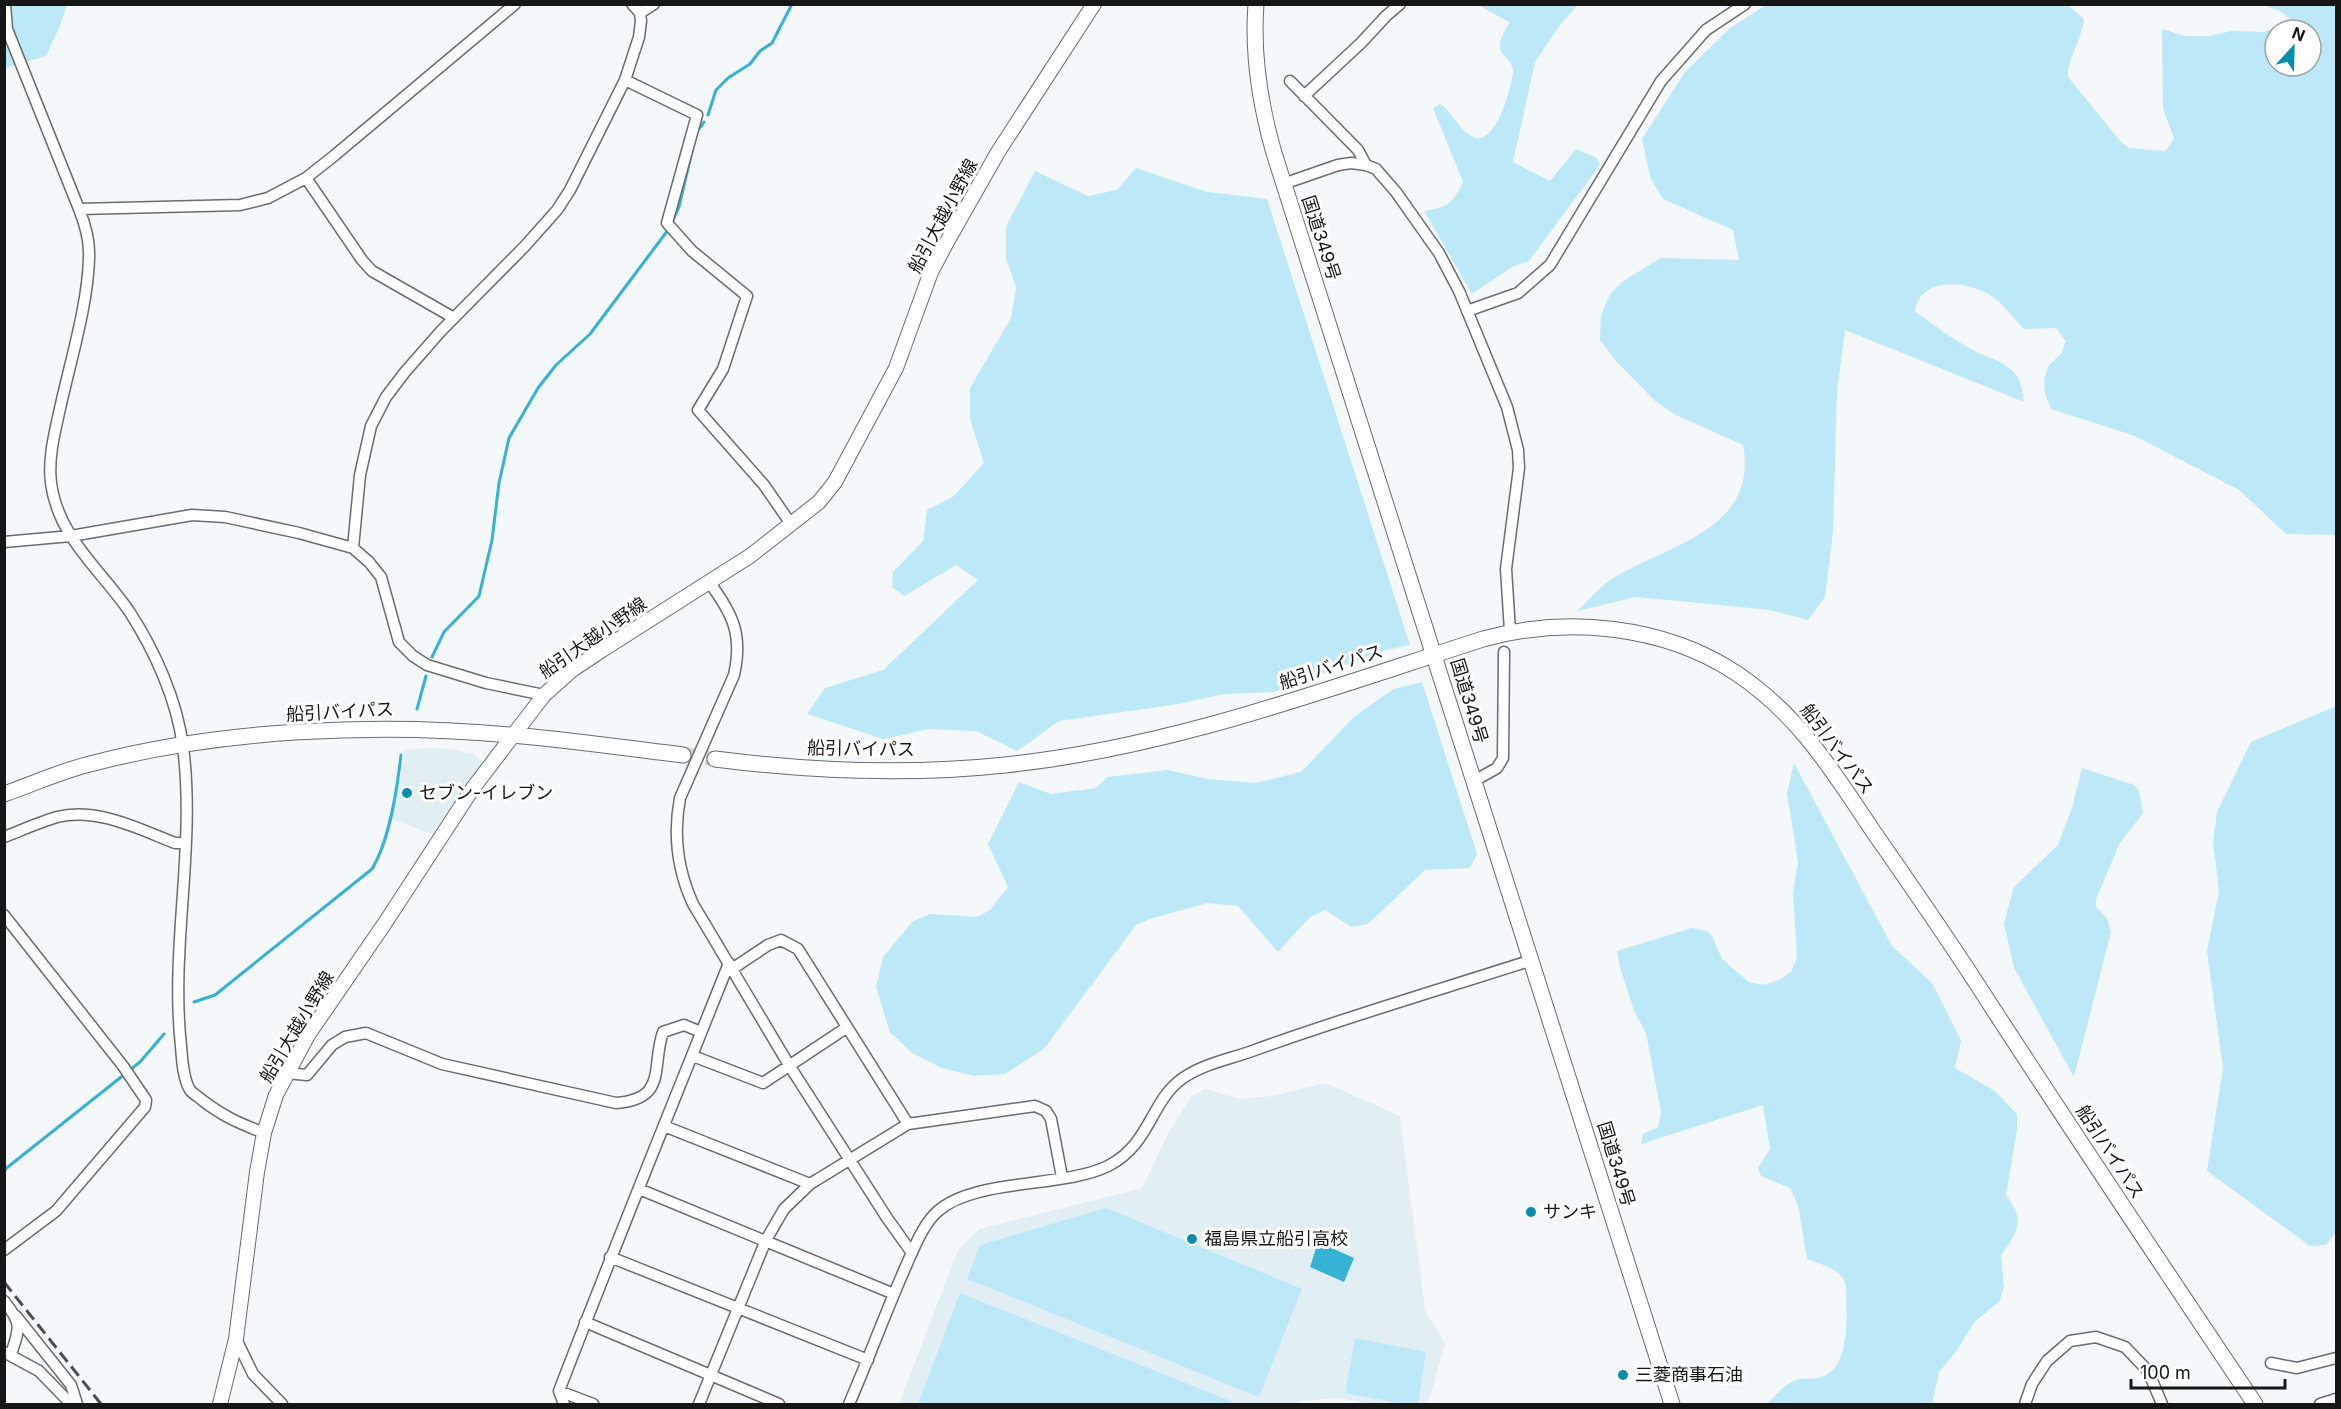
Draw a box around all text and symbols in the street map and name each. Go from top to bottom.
north arrow [2263,18,2323,78]
text: N [2289,23,2308,46]
street label: 船引大越小野線 [904,155,981,276]
street label: 国道349号 [1298,193,1345,283]
street label: 船引大越小野線 [535,593,650,682]
street label: 船引バイパス [1276,640,1385,693]
street label: 国道349号 [1447,656,1492,746]
street label: 船引バイパス [286,698,394,725]
street label: 船引バイパス [1797,699,1878,798]
street label: 船引バイパス [807,737,915,760]
place label: セブン-イレブン [419,782,553,803]
marker: セブン-イレブン [400,786,414,800]
street label: 船引大越小野線 [255,967,338,1086]
street label: 船引バイパス [2072,1101,2149,1203]
street label: 国道349号 [1594,1119,1639,1209]
place label: サンキ [1543,1201,1597,1222]
marker: サンキ [1524,1205,1538,1219]
place label: 福島県立船引高校 [1204,1228,1348,1249]
marker: 福島県立船引高校 [1185,1232,1199,1246]
scale bar [2131,1352,2286,1390]
text: 100 m [2140,1362,2191,1383]
place label: 三菱商事石油 [1635,1364,1743,1385]
marker: 三菱商事石油 [1616,1368,1630,1382]

